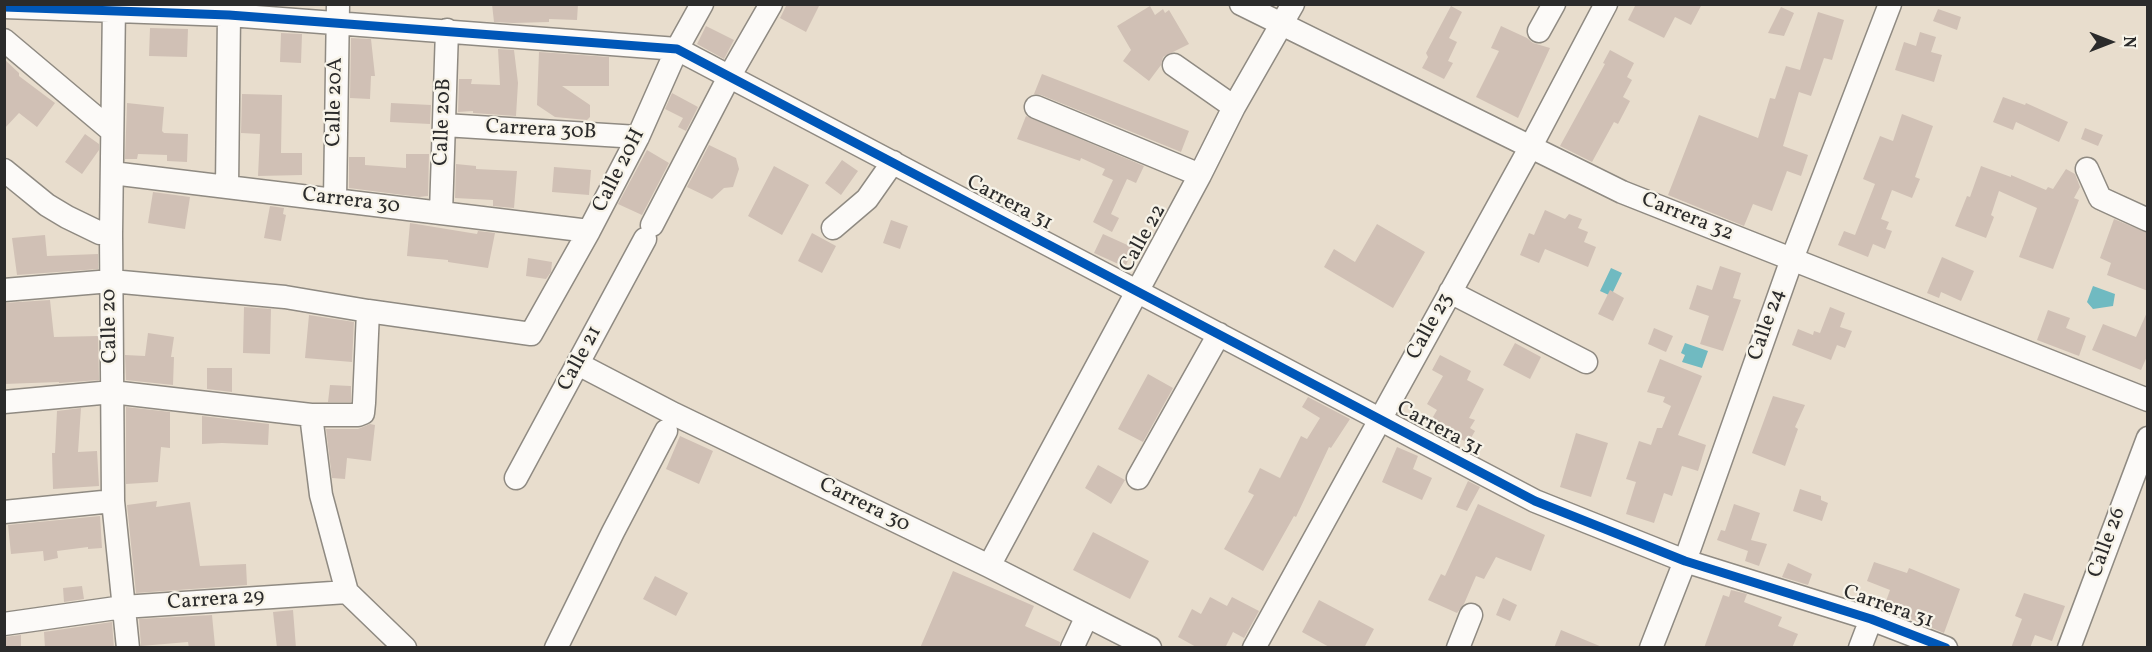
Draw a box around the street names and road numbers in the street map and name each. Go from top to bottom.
street label: Calle 20A [323,57,349,147]
street label: Calle 20B [430,78,458,166]
street label: Carrera 30B [485,116,597,146]
street label: Calle 20H [588,125,652,217]
street label: Carrera 31 [962,171,1056,237]
street label: Carrera 30 [301,184,401,220]
street label: Carrera 32 [1637,188,1737,248]
street label: Calle 22 [1115,201,1173,277]
street label: Calle 24 [1744,286,1792,364]
street label: Calle 20 [98,289,124,363]
street label: Calle 23 [1402,289,1460,365]
street label: Calle 21 [553,322,609,396]
street label: Carrera 31 [1392,397,1486,463]
street label: Carrera 30 [814,473,914,539]
street label: Calle 26 [2084,504,2132,582]
street label: Carrera 31 [1839,581,1937,635]
street label: Carrera 29 [167,585,265,617]

